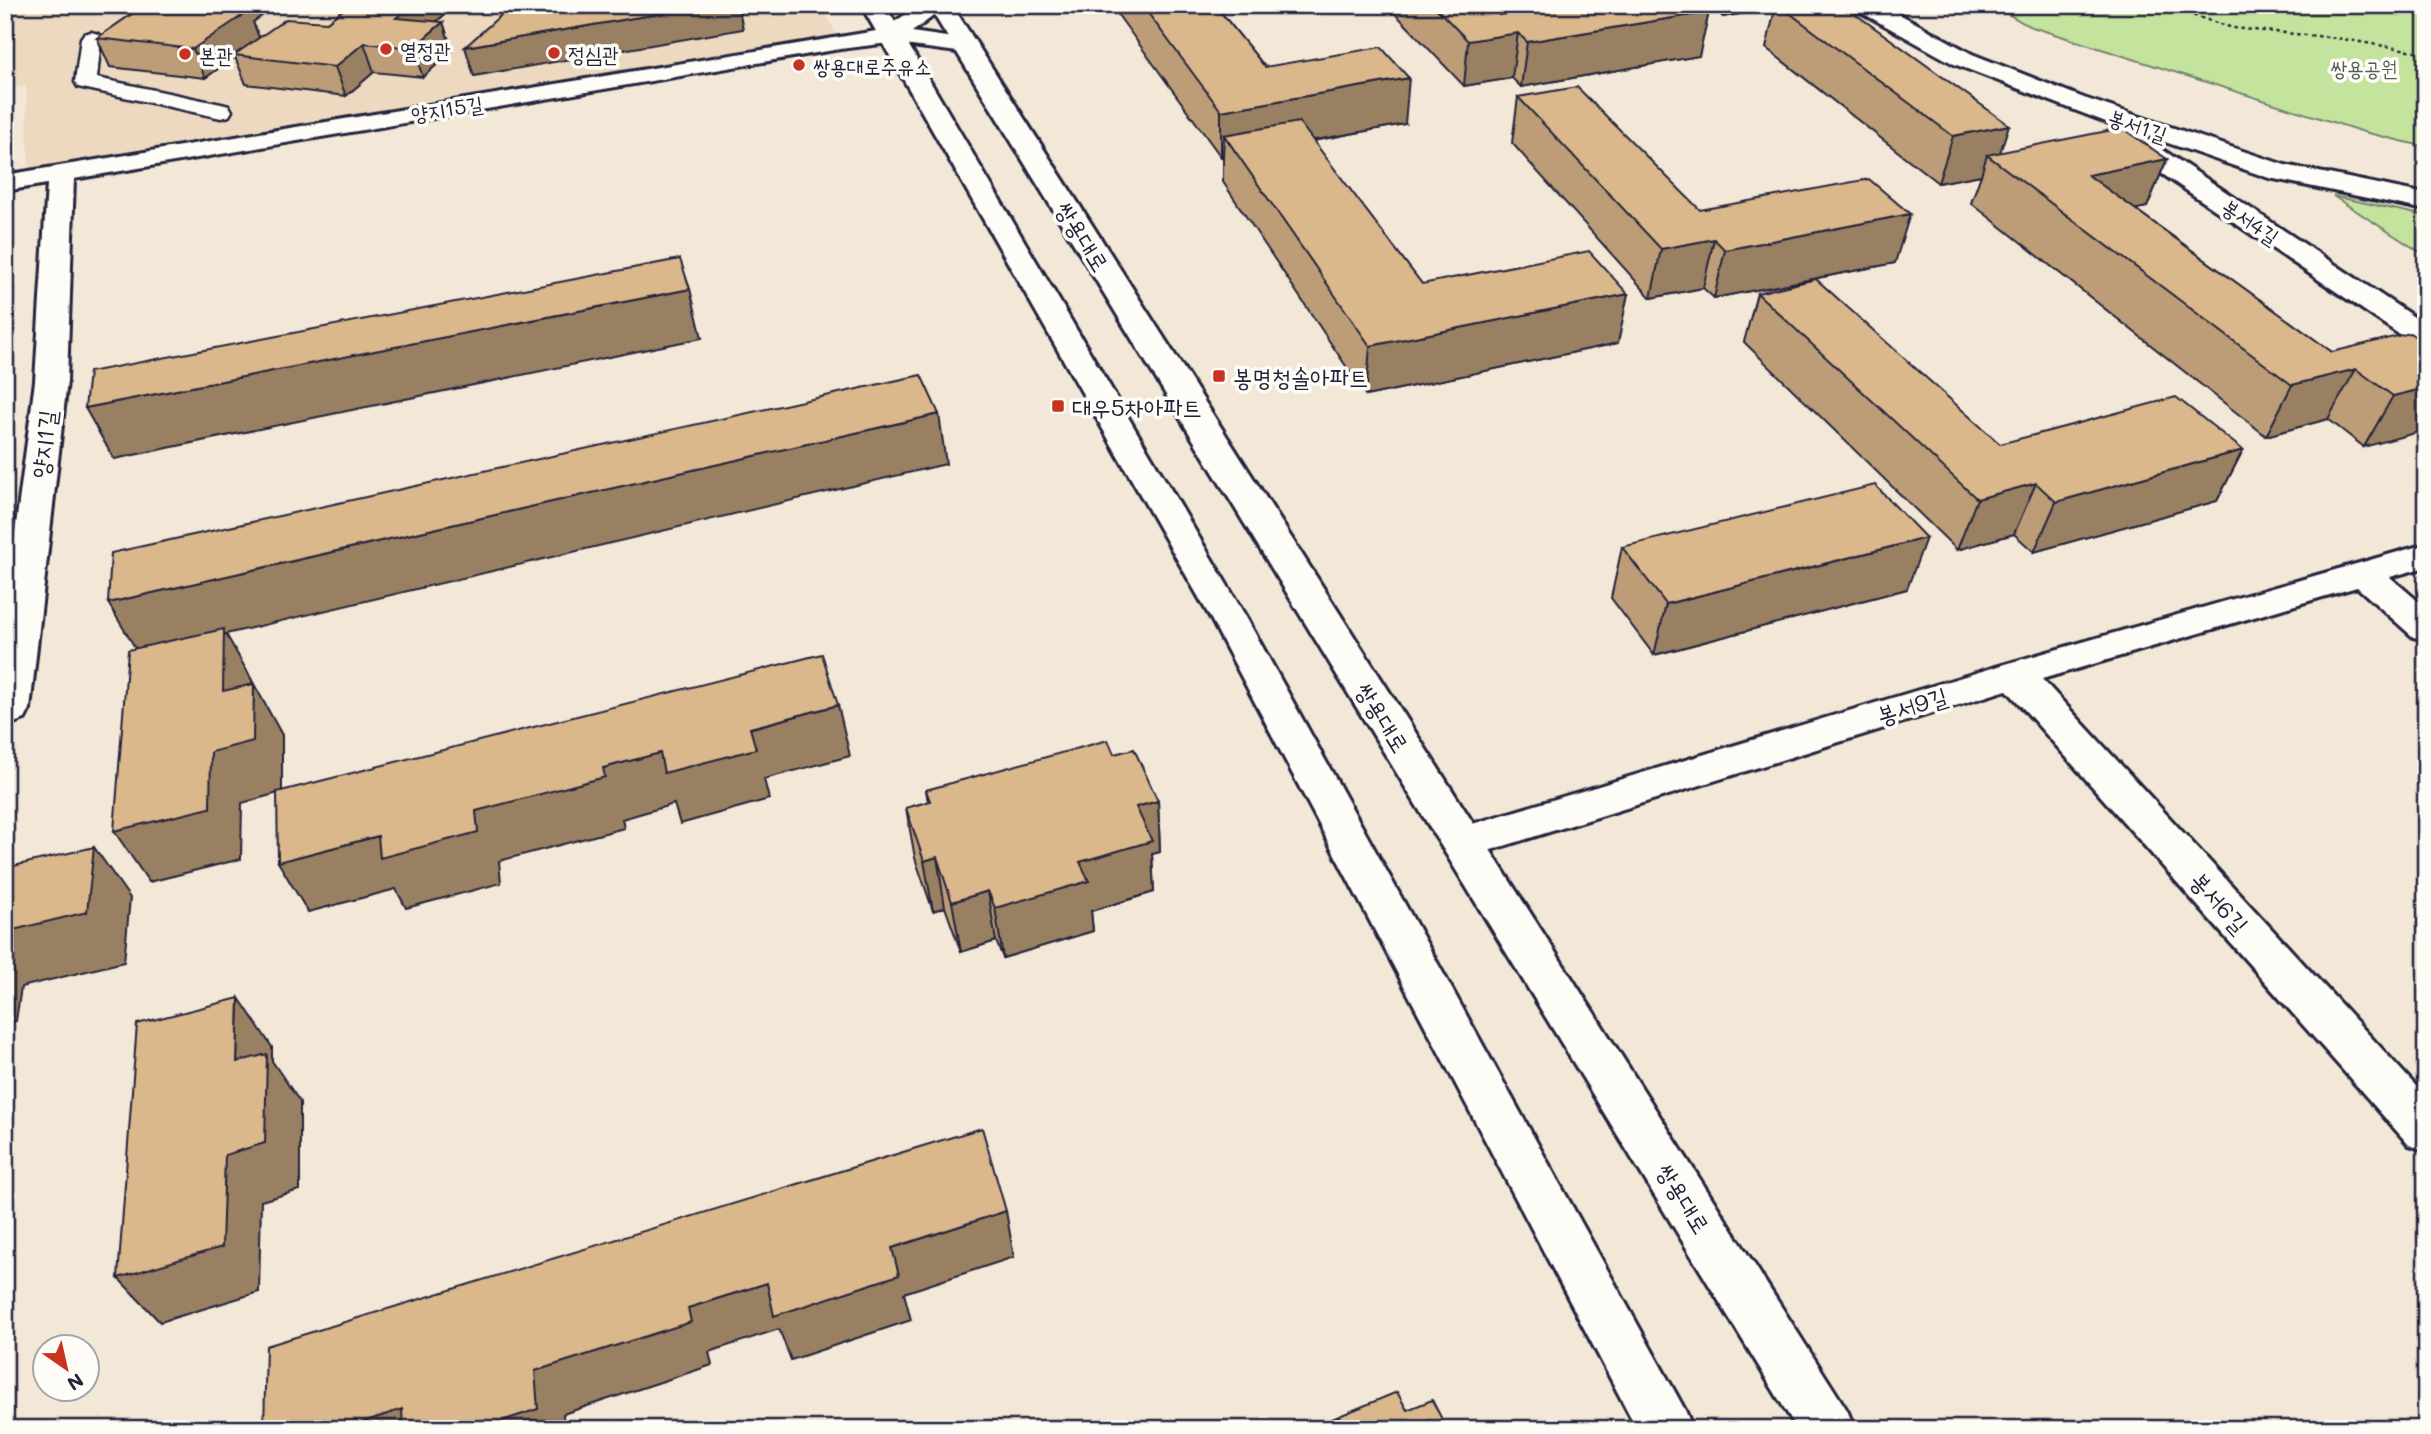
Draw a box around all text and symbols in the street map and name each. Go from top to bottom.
place label: 열정관 [400,36,451,63]
place label: 정심관 [568,40,619,67]
place label: 본관 [199,41,233,68]
marker: 열정관 [378,41,394,57]
marker: 정심관 [546,45,562,61]
marker: 본관 [177,46,193,62]
place label: 쌍용대로주유소 [813,52,931,79]
park label: 쌍용공원 [2330,54,2398,81]
marker: 쌍용대로주유소 [791,57,807,73]
street label: 양지15길 [409,89,485,127]
street label: 봉서1길 [2105,102,2171,148]
street label: 봉서4길 [2217,192,2285,250]
street label: 쌍용대로 [1049,195,1117,277]
place label: 봉명청솔아파트 [1233,361,1368,392]
marker: 봉명청솔아파트 [1211,368,1227,384]
place label: 대우5차아파트 [1072,391,1202,422]
marker: 대우5차아파트 [1050,398,1066,414]
street label: 양지1길 [23,408,63,480]
street label: 쌍용대로 [1349,676,1417,758]
street label: 봉서9길 [1873,680,1951,730]
street label: 봉서6길 [2184,865,2256,939]
street label: 쌍용대로 [1650,1157,1718,1239]
north arrow [32,1332,102,1402]
text: N [63,1368,89,1397]

